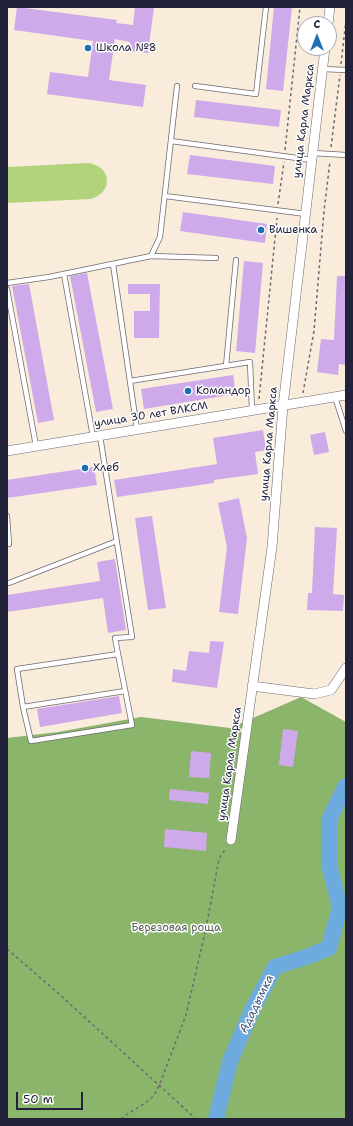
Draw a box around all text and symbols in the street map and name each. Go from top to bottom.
north arrow [297,16,337,56]
text: С [314,17,320,32]
place label: Школа №8 [96,41,156,55]
marker: Школа №8 [83,43,93,53]
street label: улица Карла Маркса [290,63,318,179]
place label: Вишенка [269,223,317,237]
marker: Вишенка [256,225,266,235]
place label: Командор [196,384,251,398]
marker: Командор [183,386,193,396]
street label: улица Карла Маркса [257,386,281,502]
street label: улица 30 лет ВЛКСМ [93,399,209,431]
place label: Хлеб [93,461,119,475]
marker: Хлеб [80,463,90,473]
street label: улица Карла Маркса [215,706,245,822]
park label: Березовая роща [131,921,221,935]
water label: Ададымка [237,972,277,1036]
scale bar [18,1084,85,1110]
text: 50 m [23,1091,53,1107]

